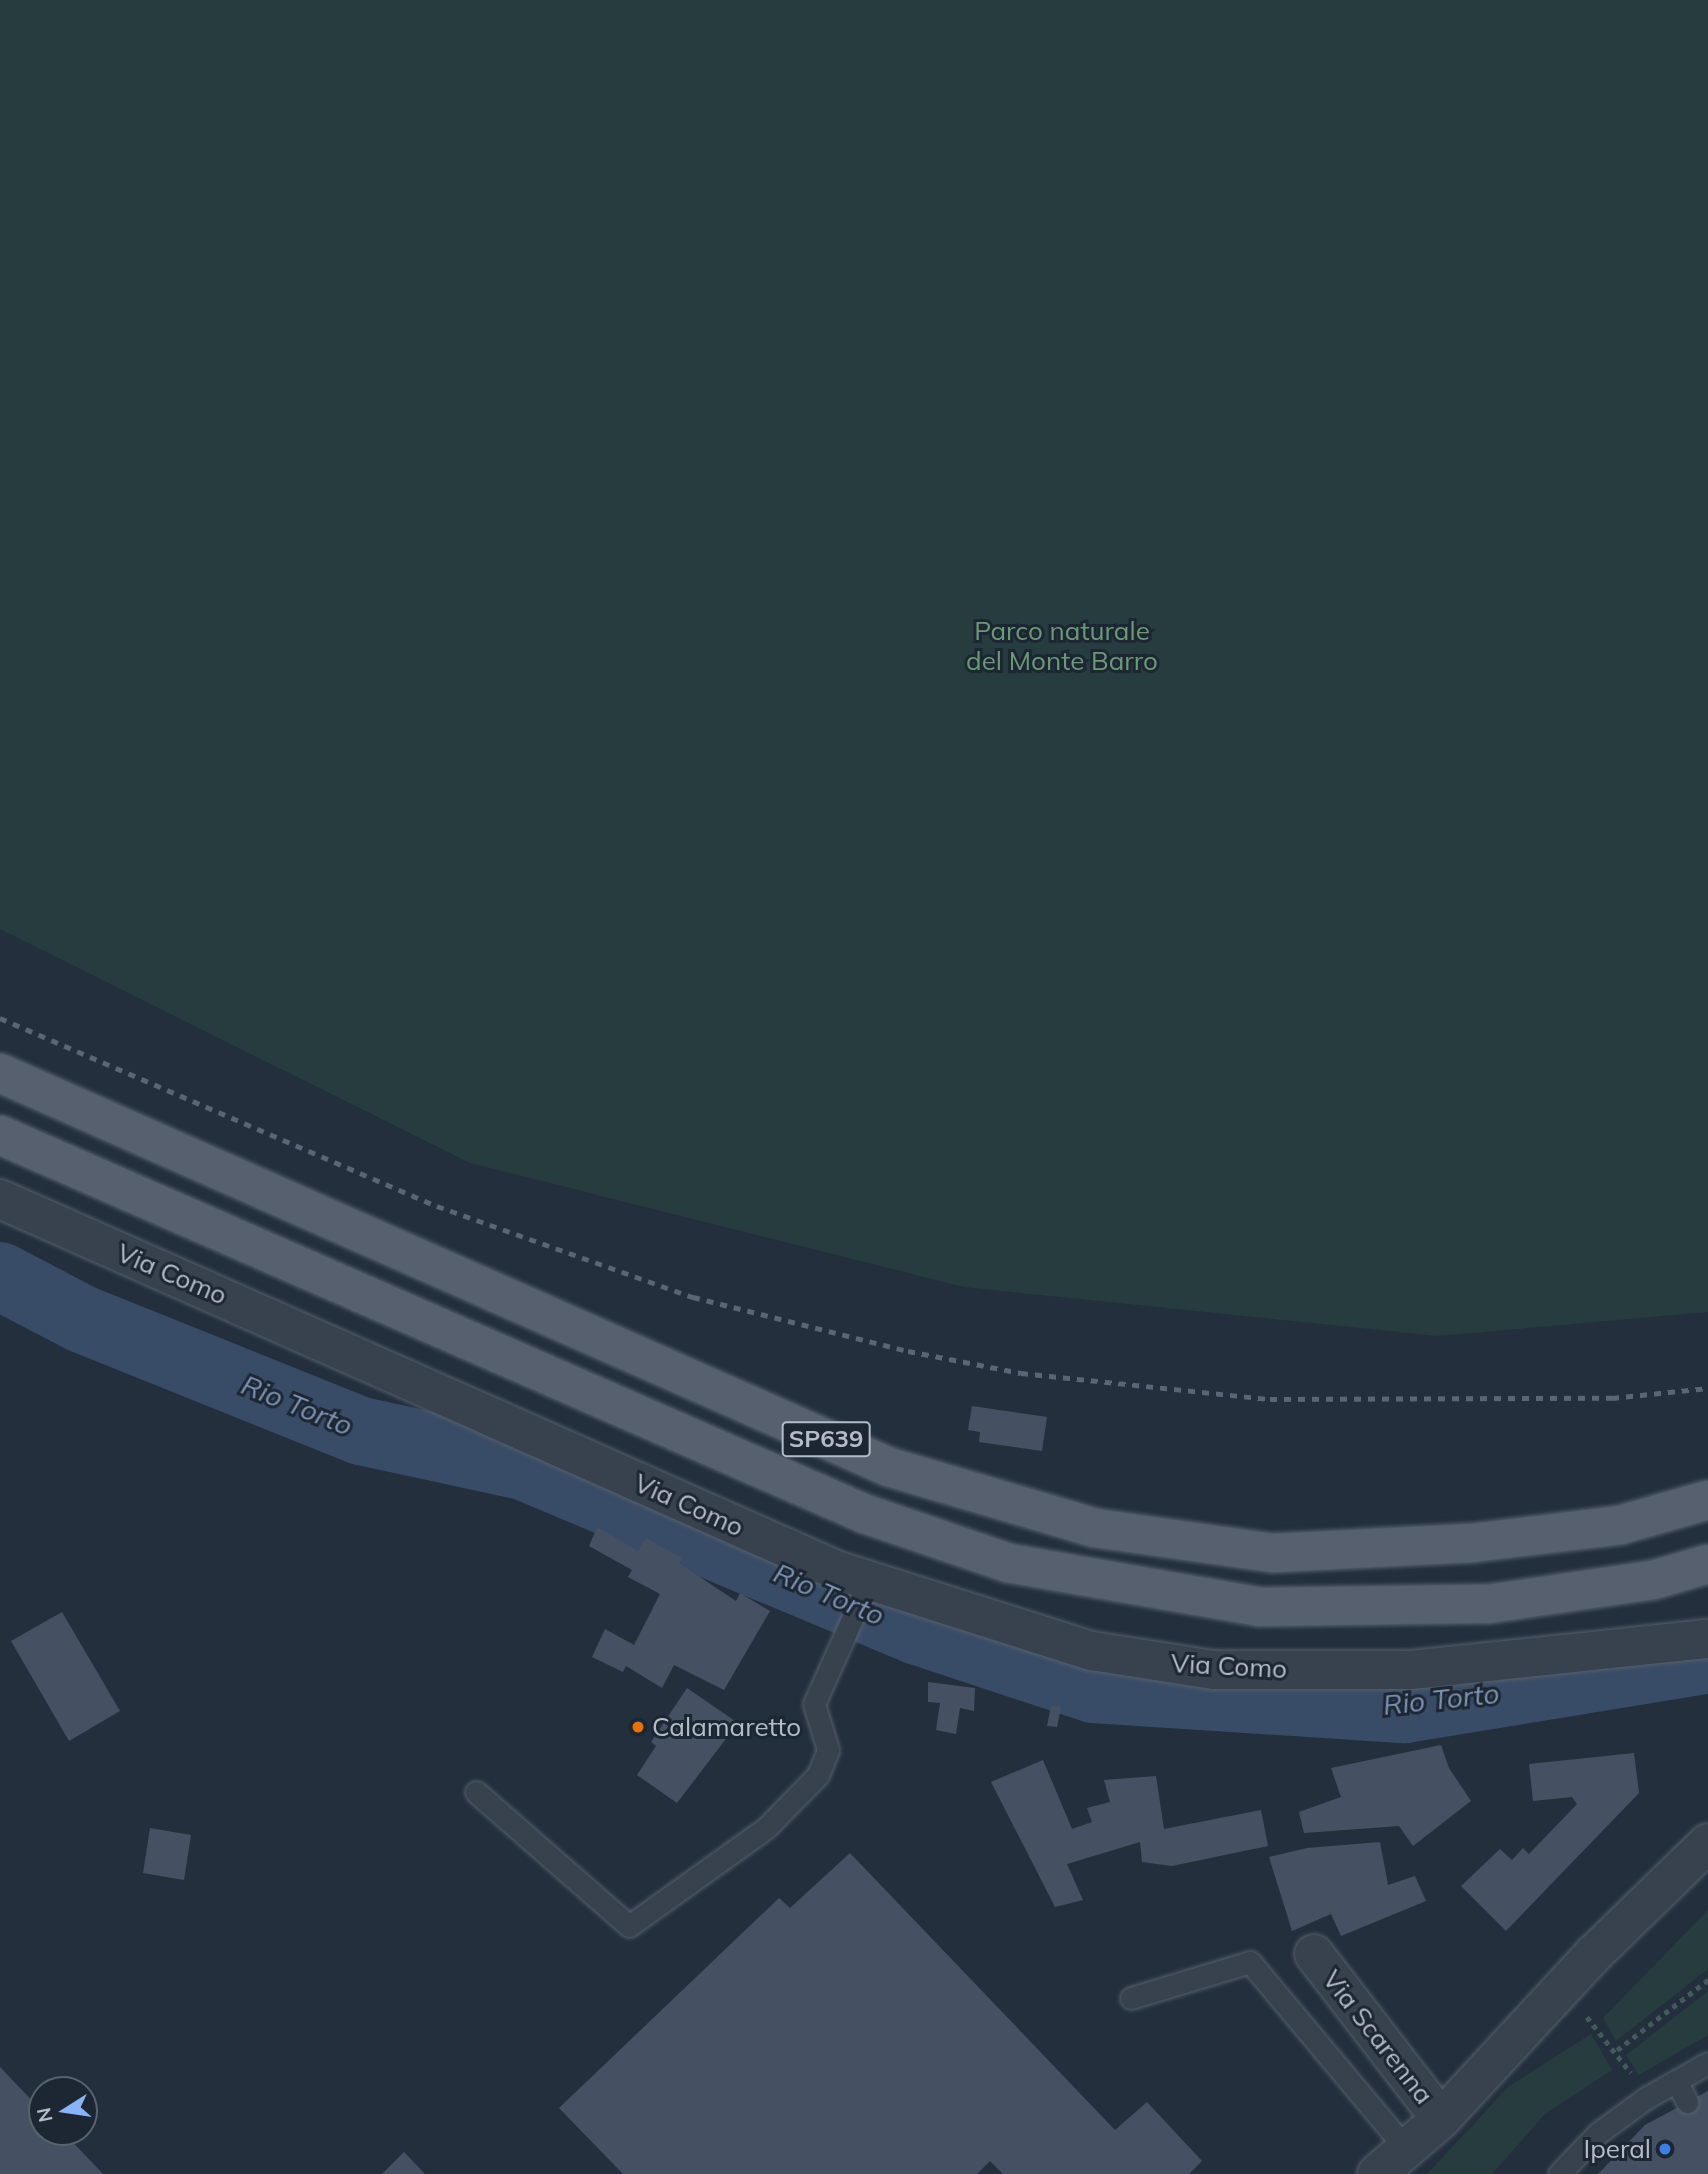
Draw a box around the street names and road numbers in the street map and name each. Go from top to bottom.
street label: Via Como [112,1237,232,1311]
road number: SP639 [780,1419,872,1460]
street label: Via Como [630,1467,748,1543]
street label: Via Como [1170,1647,1288,1685]
street label: Via Scarenna [1316,1964,1440,2110]

